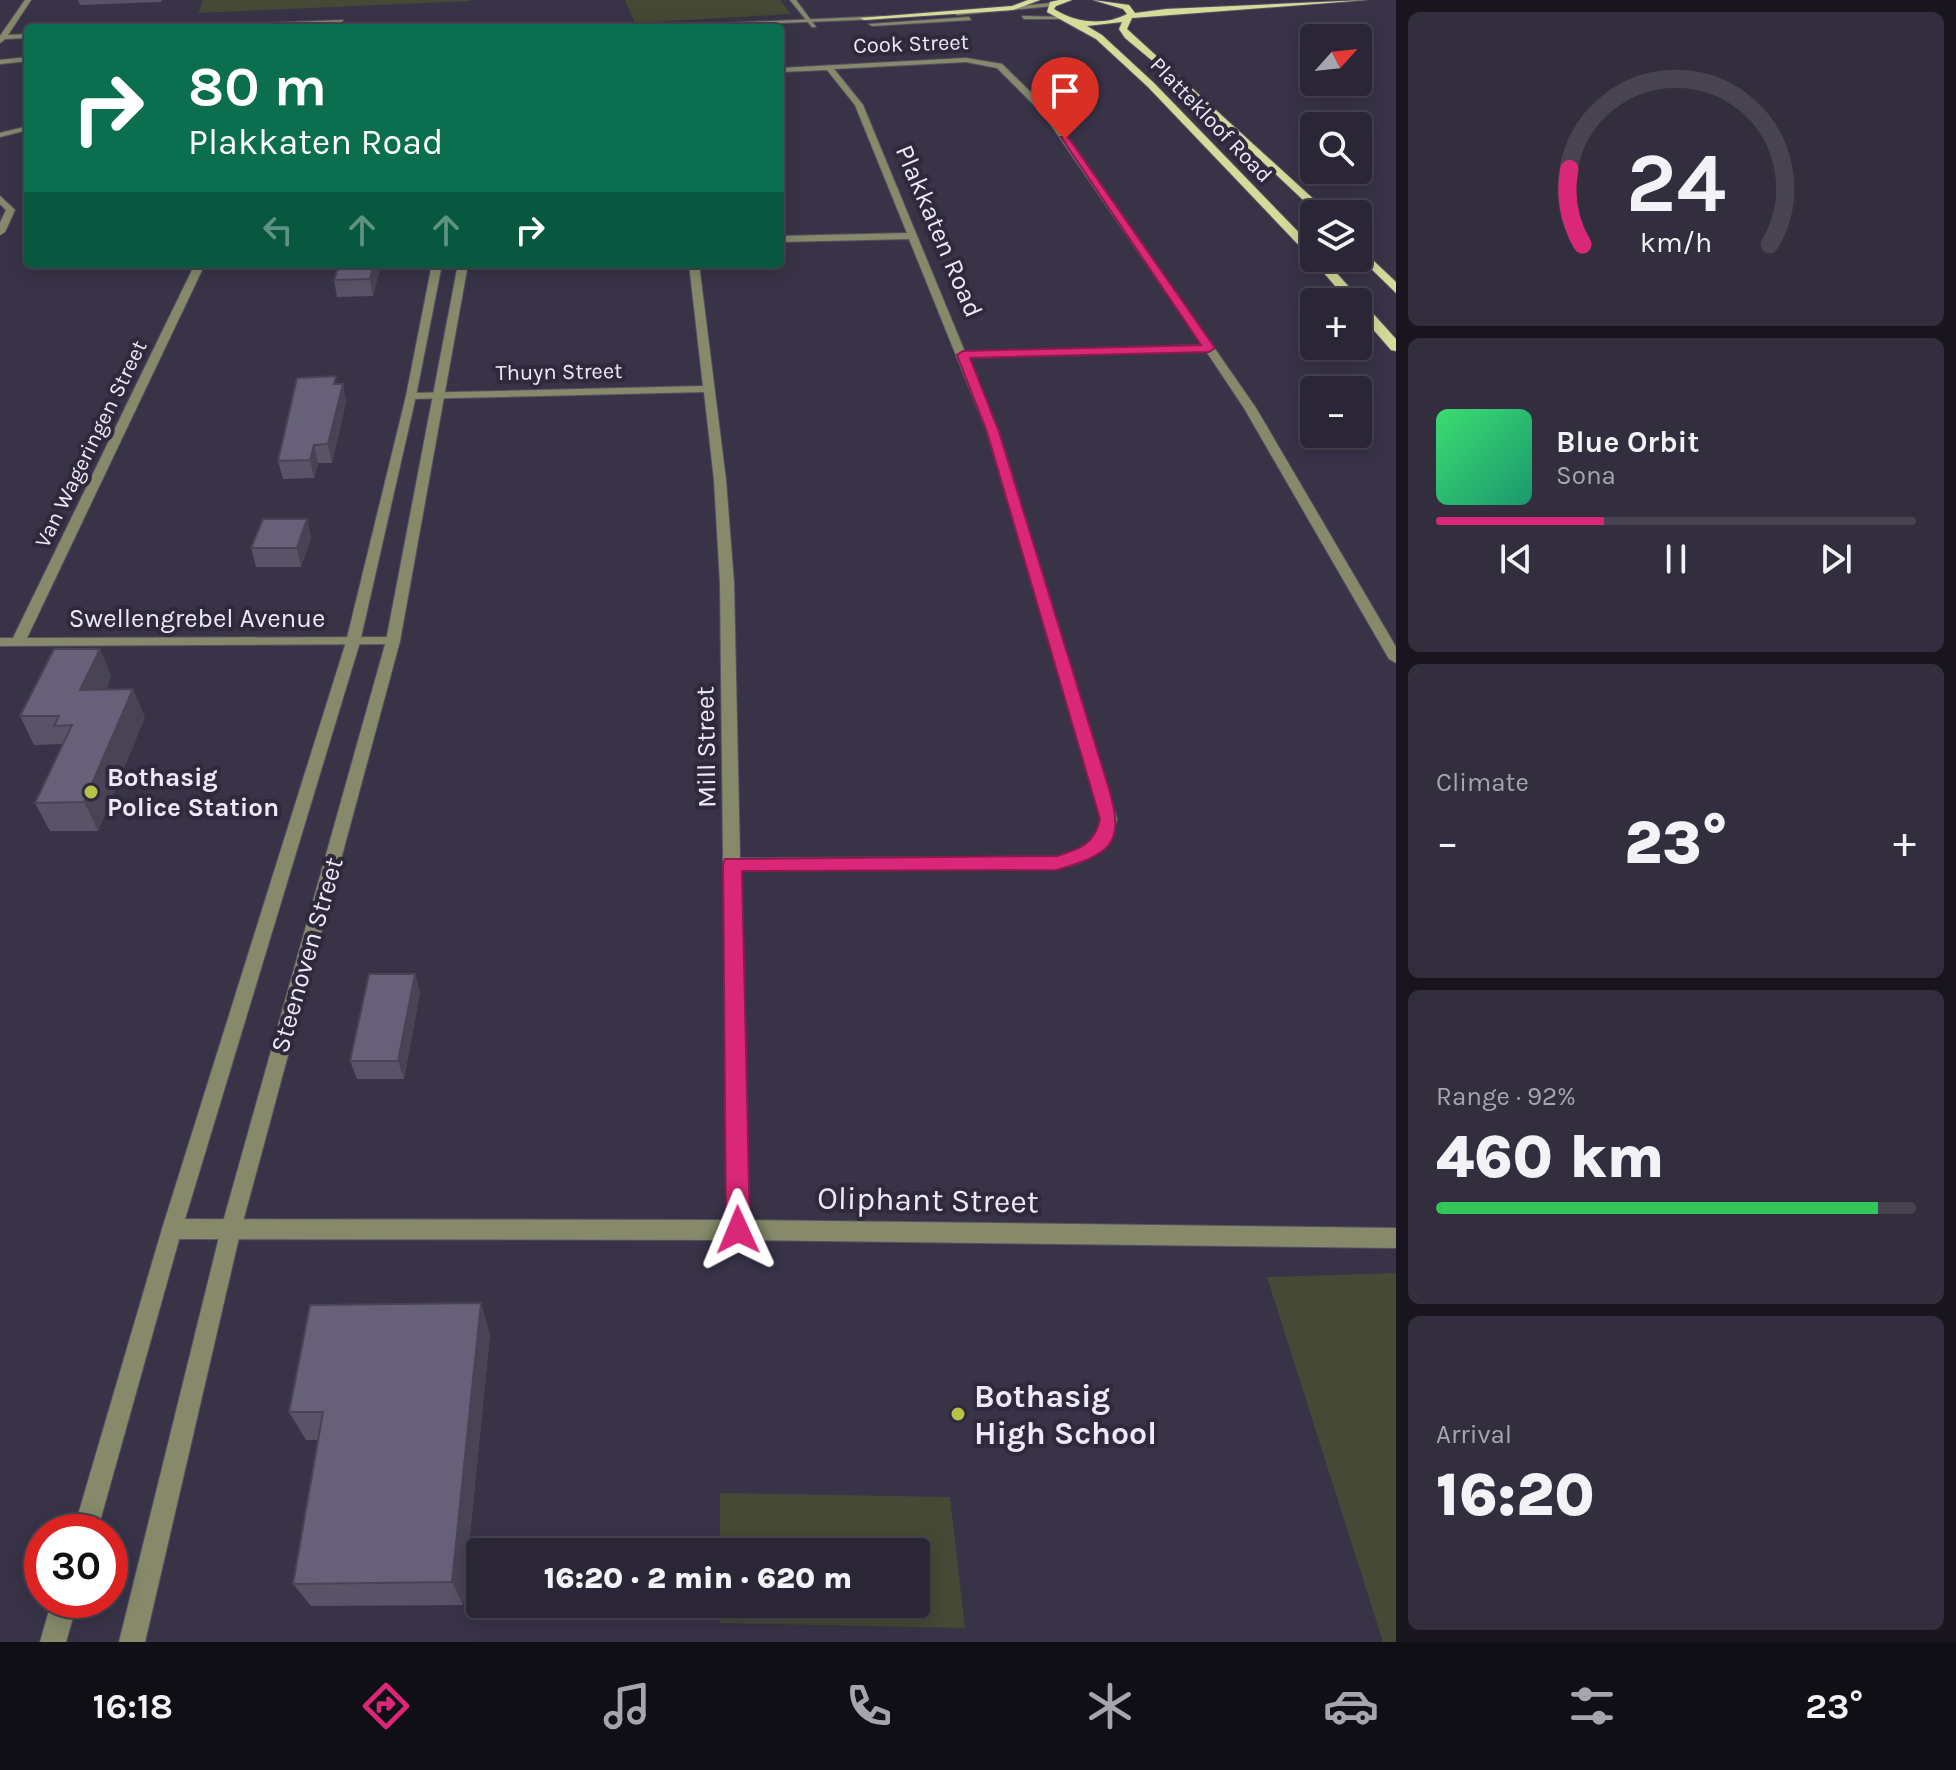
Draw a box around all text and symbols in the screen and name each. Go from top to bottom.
north arrow [1300,24,1372,96]
map controls [1300,24,1372,448]
street label: Cook Street [853,29,969,59]
street label: Plattekloof Road [1145,52,1277,188]
text: 80 m [188,54,327,119]
icon: right [56,56,160,160]
pin [1031,57,1099,139]
icon: arrive [1043,69,1087,113]
button: search [1300,112,1372,184]
text: Plakkaten Road [188,121,443,163]
text: 24 [1626,135,1726,232]
street label: Plakkaten Road [889,140,989,322]
button: layers [1300,200,1372,272]
icon: left [256,208,300,252]
icon: ahead [340,208,384,252]
icon: ahead [424,208,468,252]
icon: right [508,208,552,252]
text: km/h [1640,226,1712,259]
button: + [1300,288,1372,360]
street label: Van Wageringen Street [29,336,153,552]
street label: Thuyn Street [495,358,623,386]
button: − [1300,376,1372,448]
text: Blue Orbit [1556,424,1699,460]
text: Sona [1556,460,1616,491]
icon: previous [1494,537,1538,581]
icon: pause [1654,537,1698,581]
icon: next [1814,537,1858,581]
street label: Swellengrebel Avenue [69,603,325,634]
street label: Mill Street [689,686,723,808]
place label: Bothasig Police Station [107,762,279,823]
text: Climate [1436,767,1529,798]
marker: Bothasig Police Station [82,783,100,801]
text: 23° [1624,808,1728,878]
text: − [1436,817,1459,868]
text: + [1893,817,1916,868]
street label: Steenoven Street [264,854,350,1056]
text: Range · 92% [1436,1081,1576,1112]
text: 460 km [1436,1122,1664,1192]
street label: Oliphant Street [817,1180,1039,1220]
position arrow [696,1188,780,1272]
place label: Bothasig High School [974,1378,1157,1452]
marker: Bothasig High School [949,1405,967,1423]
text: Arrival [1436,1419,1512,1450]
text: 16:20 [1436,1460,1595,1530]
speed limit sign: 30 [24,1514,128,1618]
text: 16:20 · 2 min · 620 m [544,1560,852,1596]
icon: directions [358,1678,414,1734]
icon: music [599,1678,655,1734]
icon: phone [841,1678,897,1734]
icon: climate [1082,1678,1138,1734]
icon: car [1323,1678,1379,1734]
icon: filters [1564,1678,1620,1734]
text: 16:18 [93,1685,173,1727]
text: 23° [1805,1685,1863,1727]

